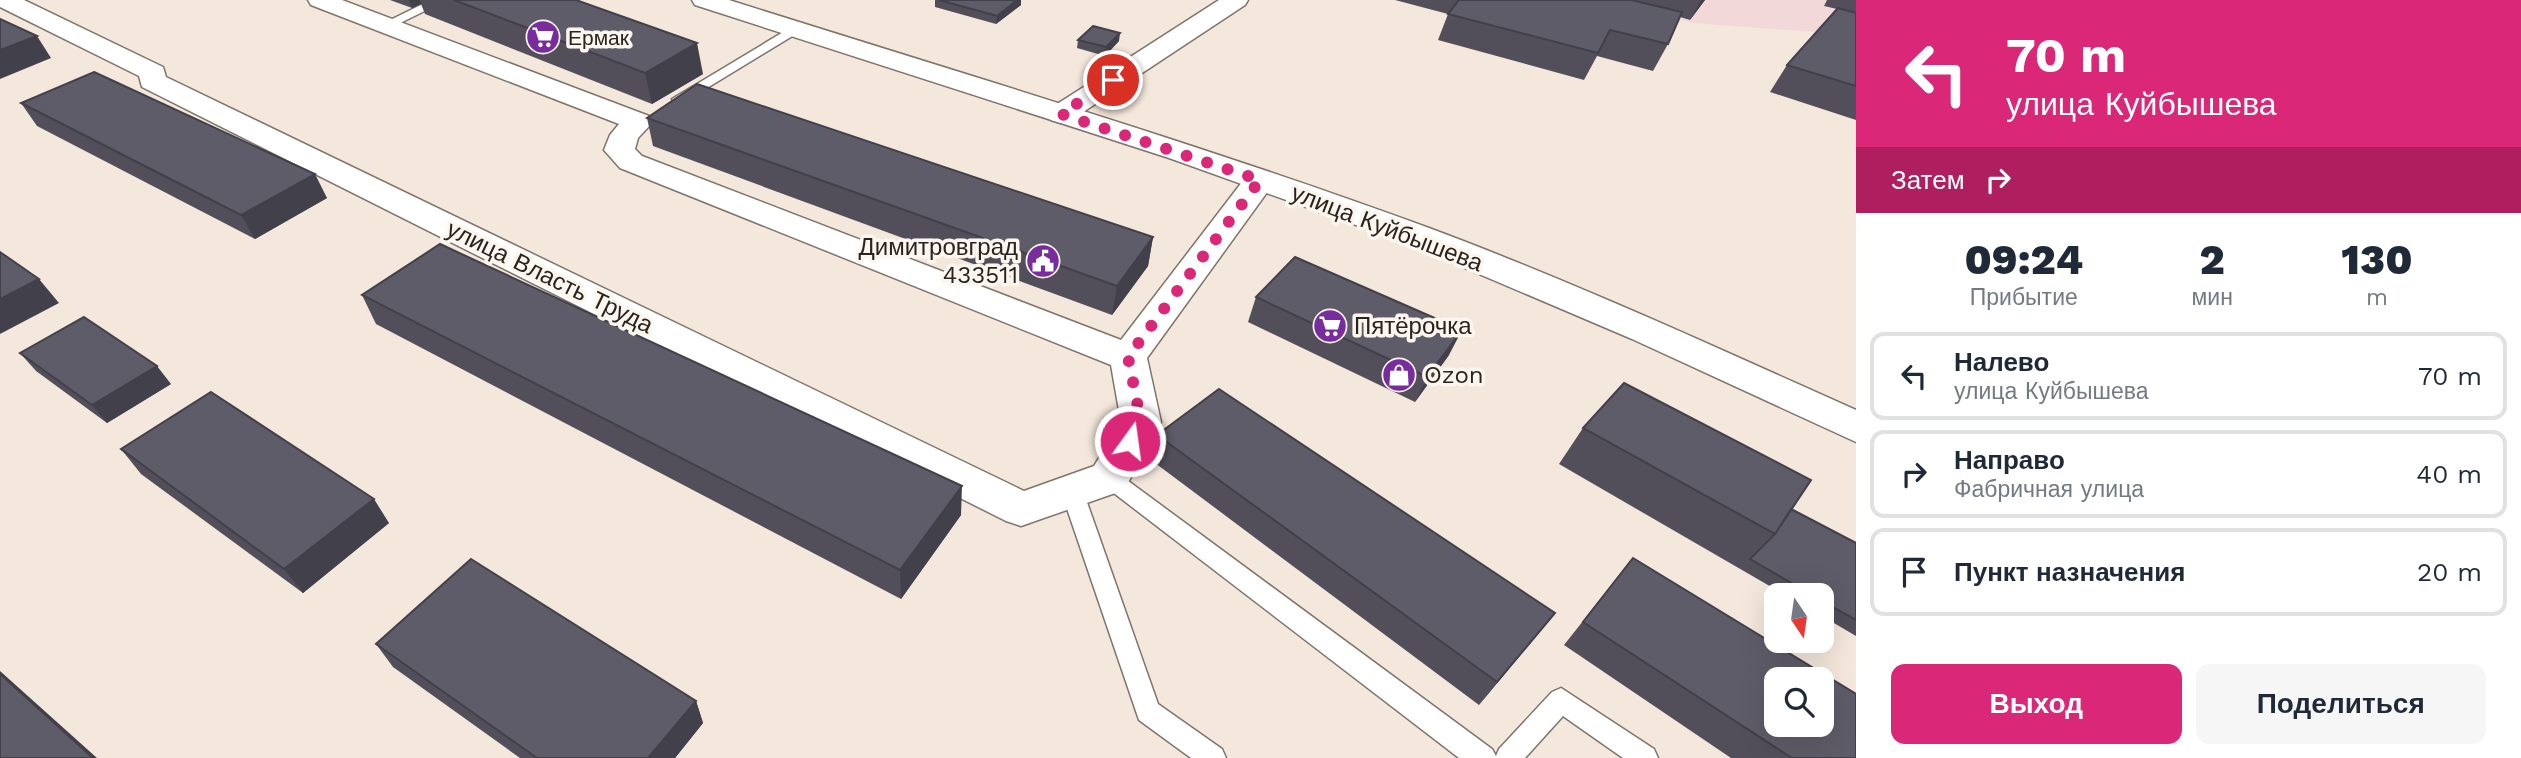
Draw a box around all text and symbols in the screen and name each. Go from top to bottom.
supermarket icon: Ермак [524,18,562,56]
place label: Ермак [568,25,630,50]
text: 70 m [2006,26,2126,84]
icon: left [1891,28,1982,119]
pin [1083,50,1143,110]
icon: arrive [1094,61,1132,99]
text: улица Куйбышева [2006,85,2277,123]
icon: right [1979,161,2017,199]
text: Затем [1891,165,1965,195]
street label: улица Куйбышева [1287,179,1487,278]
street label: улица Власть Труда [442,215,658,339]
place label: Димитровград 433511 [859,233,1018,289]
text: 09:24 [1964,235,2083,284]
text: 2 [2200,235,2225,284]
text: 130 [2341,235,2413,284]
public building icon: Димитровград 433511 [1024,242,1062,280]
text: Прибытие [1970,284,2078,311]
text: мин [2192,284,2233,311]
text: m [2366,284,2388,311]
supermarket icon: Пятёрочка [1311,307,1349,345]
place label: Пятёрочка [1354,312,1472,340]
text: Налево [1954,347,2049,377]
shop icon: Ozon [1380,356,1418,394]
icon: left [1895,357,1933,395]
place label: Ozon [1424,361,1484,389]
text: 70 m [2418,361,2482,391]
text: улица Куйбышева [1954,378,2149,405]
position arrow [1093,404,1167,478]
text: Направо [1954,445,2065,475]
icon: right [1895,455,1933,493]
text: 40 m [2416,459,2482,489]
text: Фабричная улица [1954,476,2144,503]
icon: arrive [1895,553,1933,591]
text: Пункт назначения [1954,557,2185,587]
text: 20 m [2417,557,2482,587]
north arrow [1764,583,1834,653]
map controls [1764,583,1834,737]
button: Выход [1891,664,2182,744]
button: Поделиться [2196,664,2486,744]
button: search [1764,667,1834,737]

